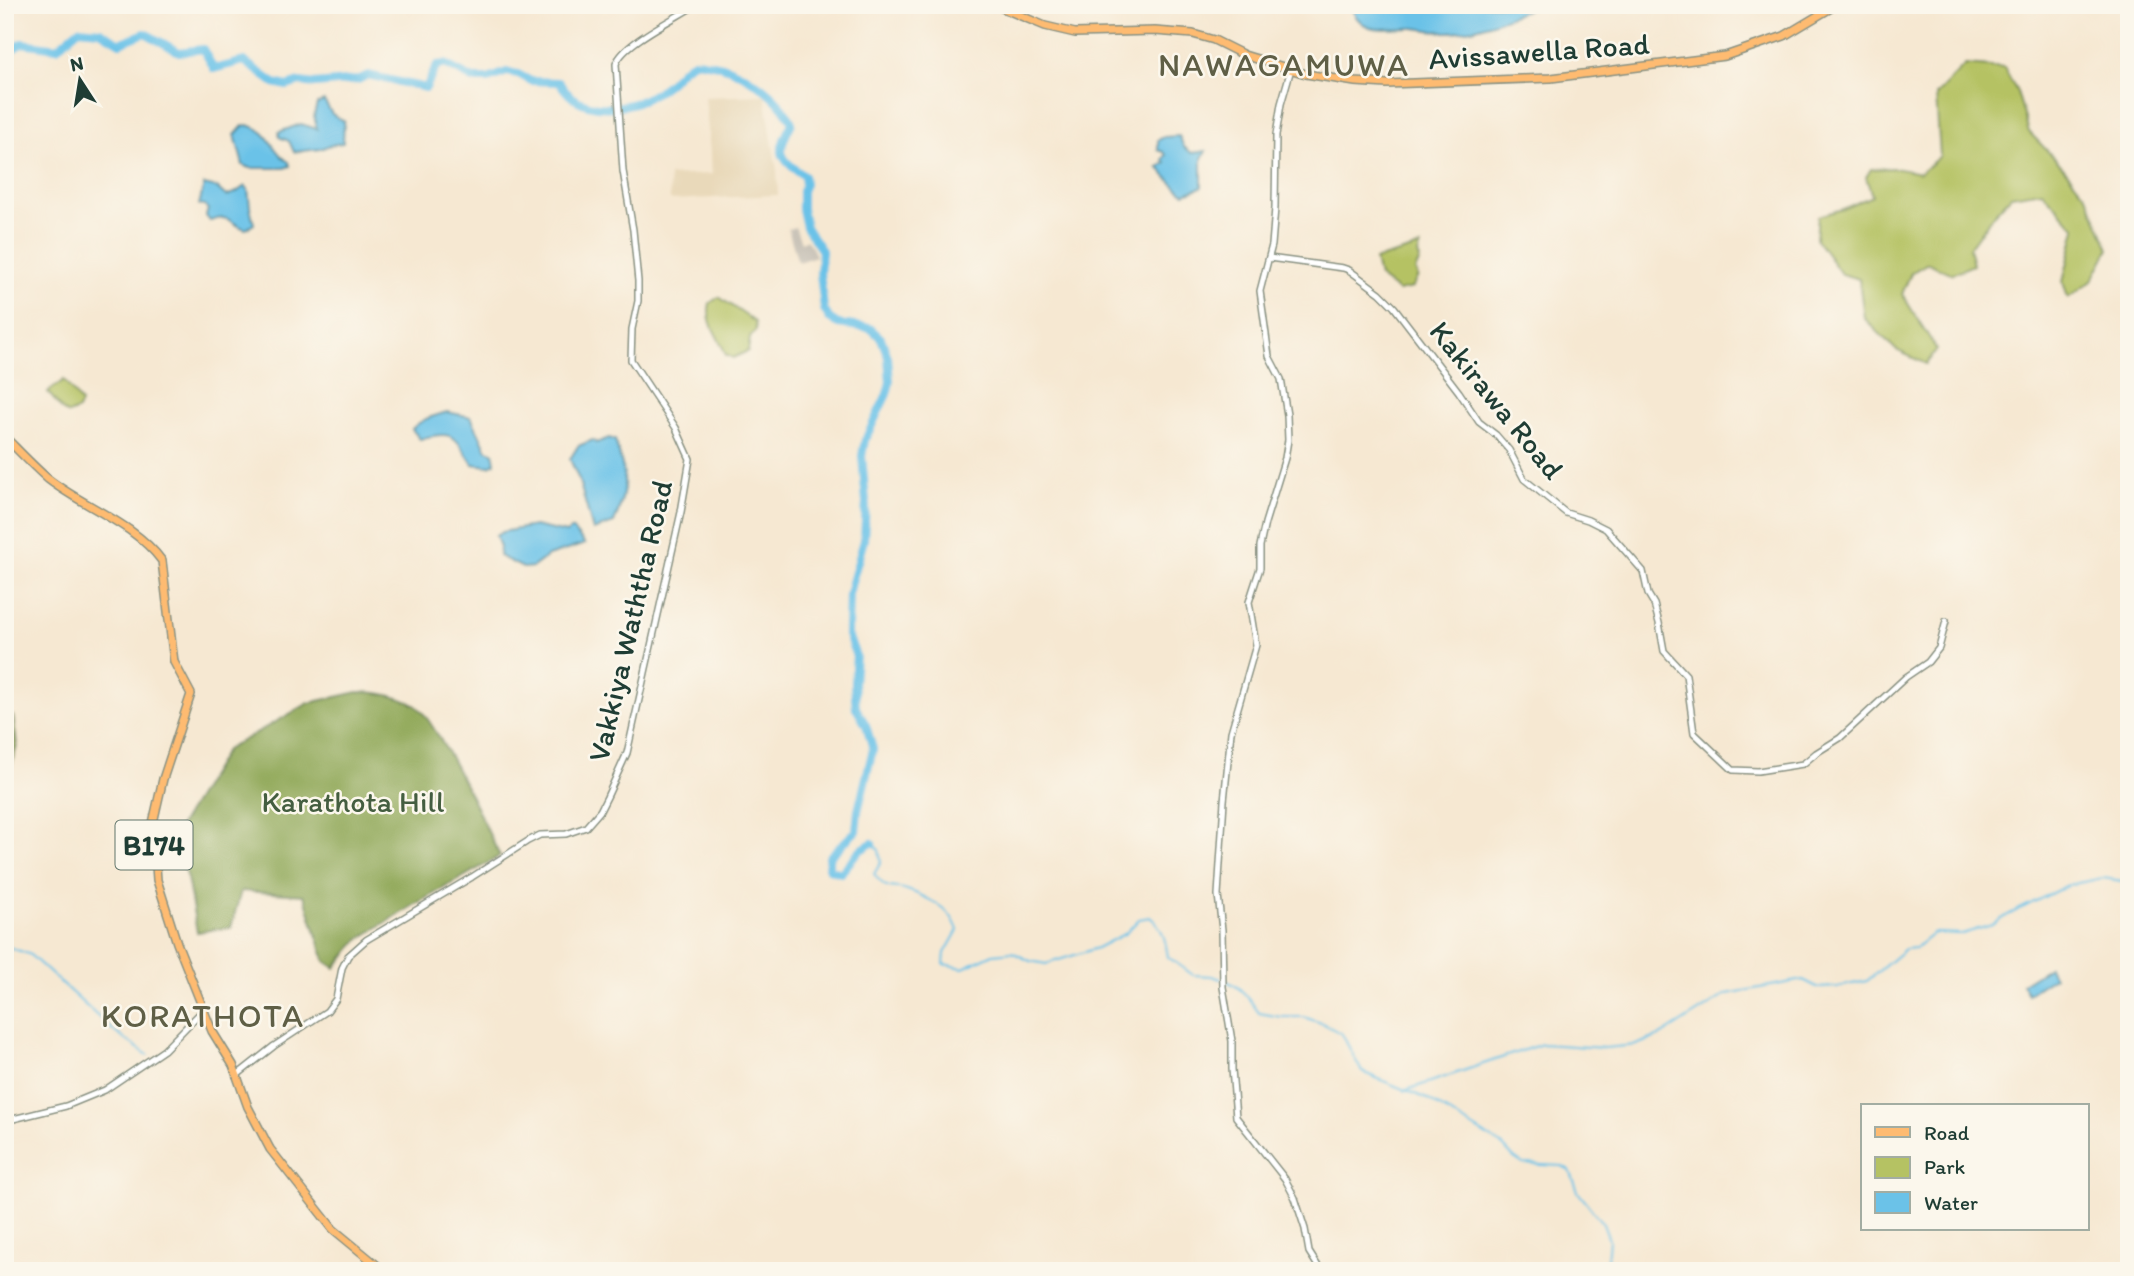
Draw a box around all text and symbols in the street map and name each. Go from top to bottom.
street label: Avissawella Road [1427,25,1651,77]
district label: NAWAGAMUWA [1158,45,1410,84]
north arrow [46,46,116,116]
text: N [68,51,85,76]
street label: Kakirawa Road [1422,313,1572,487]
street label: Vakkiya Waththa Road [580,477,680,765]
park label: Karathota Hill [262,783,445,820]
road number: B174 [116,820,192,870]
district label: KORATHOTA [101,996,305,1035]
legend [1861,1104,2088,1230]
text: Road [1924,1120,1970,1145]
text: Park [1924,1154,1966,1179]
text: Water [1924,1190,1978,1215]

